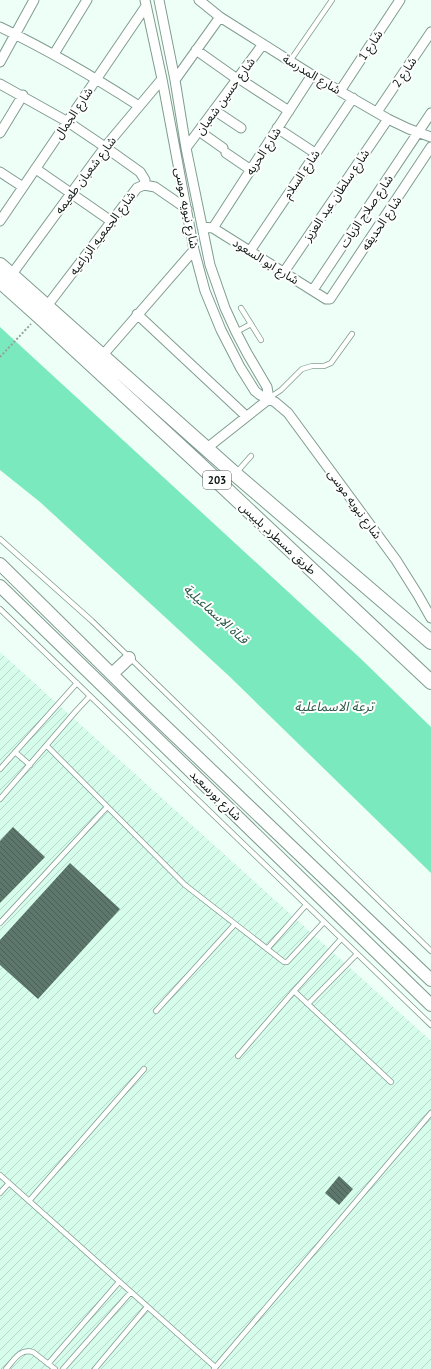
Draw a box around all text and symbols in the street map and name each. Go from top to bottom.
street label: شارع 1 [355,27,387,64]
street label: شارع المدرسة [279,51,344,99]
street label: شارع حسين شعبان [192,54,260,139]
street label: شارع 2 [389,54,421,91]
street label: شارع الجمال [50,84,97,143]
street label: شارع الحريه [242,124,286,179]
street label: شارع شعبان طعيمه [51,133,121,218]
street label: شارع سلطان عبد العزيز [299,146,374,246]
street label: شارع السلام [279,147,324,202]
street label: شارع نبويه موسى [170,166,202,250]
street label: شارع صلاح الزيات [336,172,398,251]
street label: شارع الجمعيه الزراعيه [66,188,140,279]
street label: شارع الحديقه [357,193,406,254]
street label: شارع ابو السعود [229,235,302,289]
street label: شارع نبويه موسى [323,466,385,543]
road number: 203 [203,471,231,489]
street label: طريق مسطرد, بلبيس [236,498,320,578]
water label: قناة الإسماعيلية [180,580,253,648]
water label: ترعة الاسماعلية [295,698,376,715]
street label: شارع بورسعيد [186,767,245,825]

